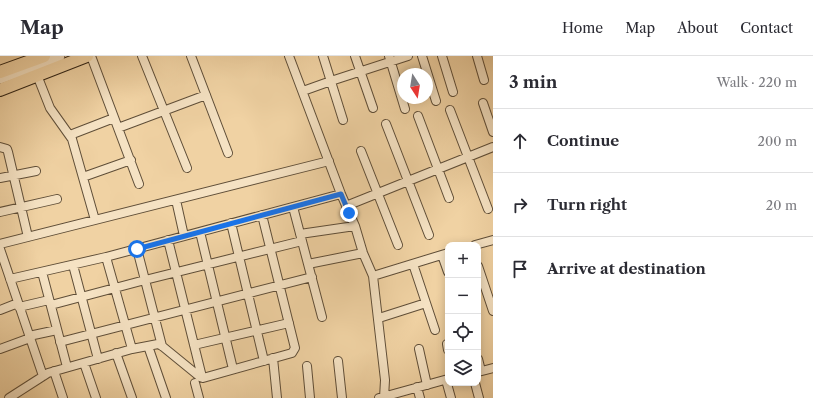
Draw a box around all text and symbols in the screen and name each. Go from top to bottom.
text: Map [20,16,64,39]
text: Home [562,19,603,37]
text: Map [625,19,655,37]
text: About [677,19,718,37]
text: Contact [740,19,793,37]
north arrow [397,68,433,104]
text: 3 min [509,72,558,92]
text: Walk · 220 m [717,74,797,90]
icon: ahead [509,130,531,152]
text: Continue [547,131,619,150]
text: 200 m [757,133,797,149]
icon: right [509,194,531,216]
text: Turn right [547,195,627,214]
text: 20 m [766,197,797,213]
route end [340,204,358,222]
route start [128,240,146,258]
map controls [445,242,481,386]
button: + [445,242,481,278]
icon: arrive [509,258,531,280]
text: Arrive at destination [547,259,706,278]
button: − [445,278,481,314]
button: locate [445,314,481,350]
button: layers [445,350,481,386]

